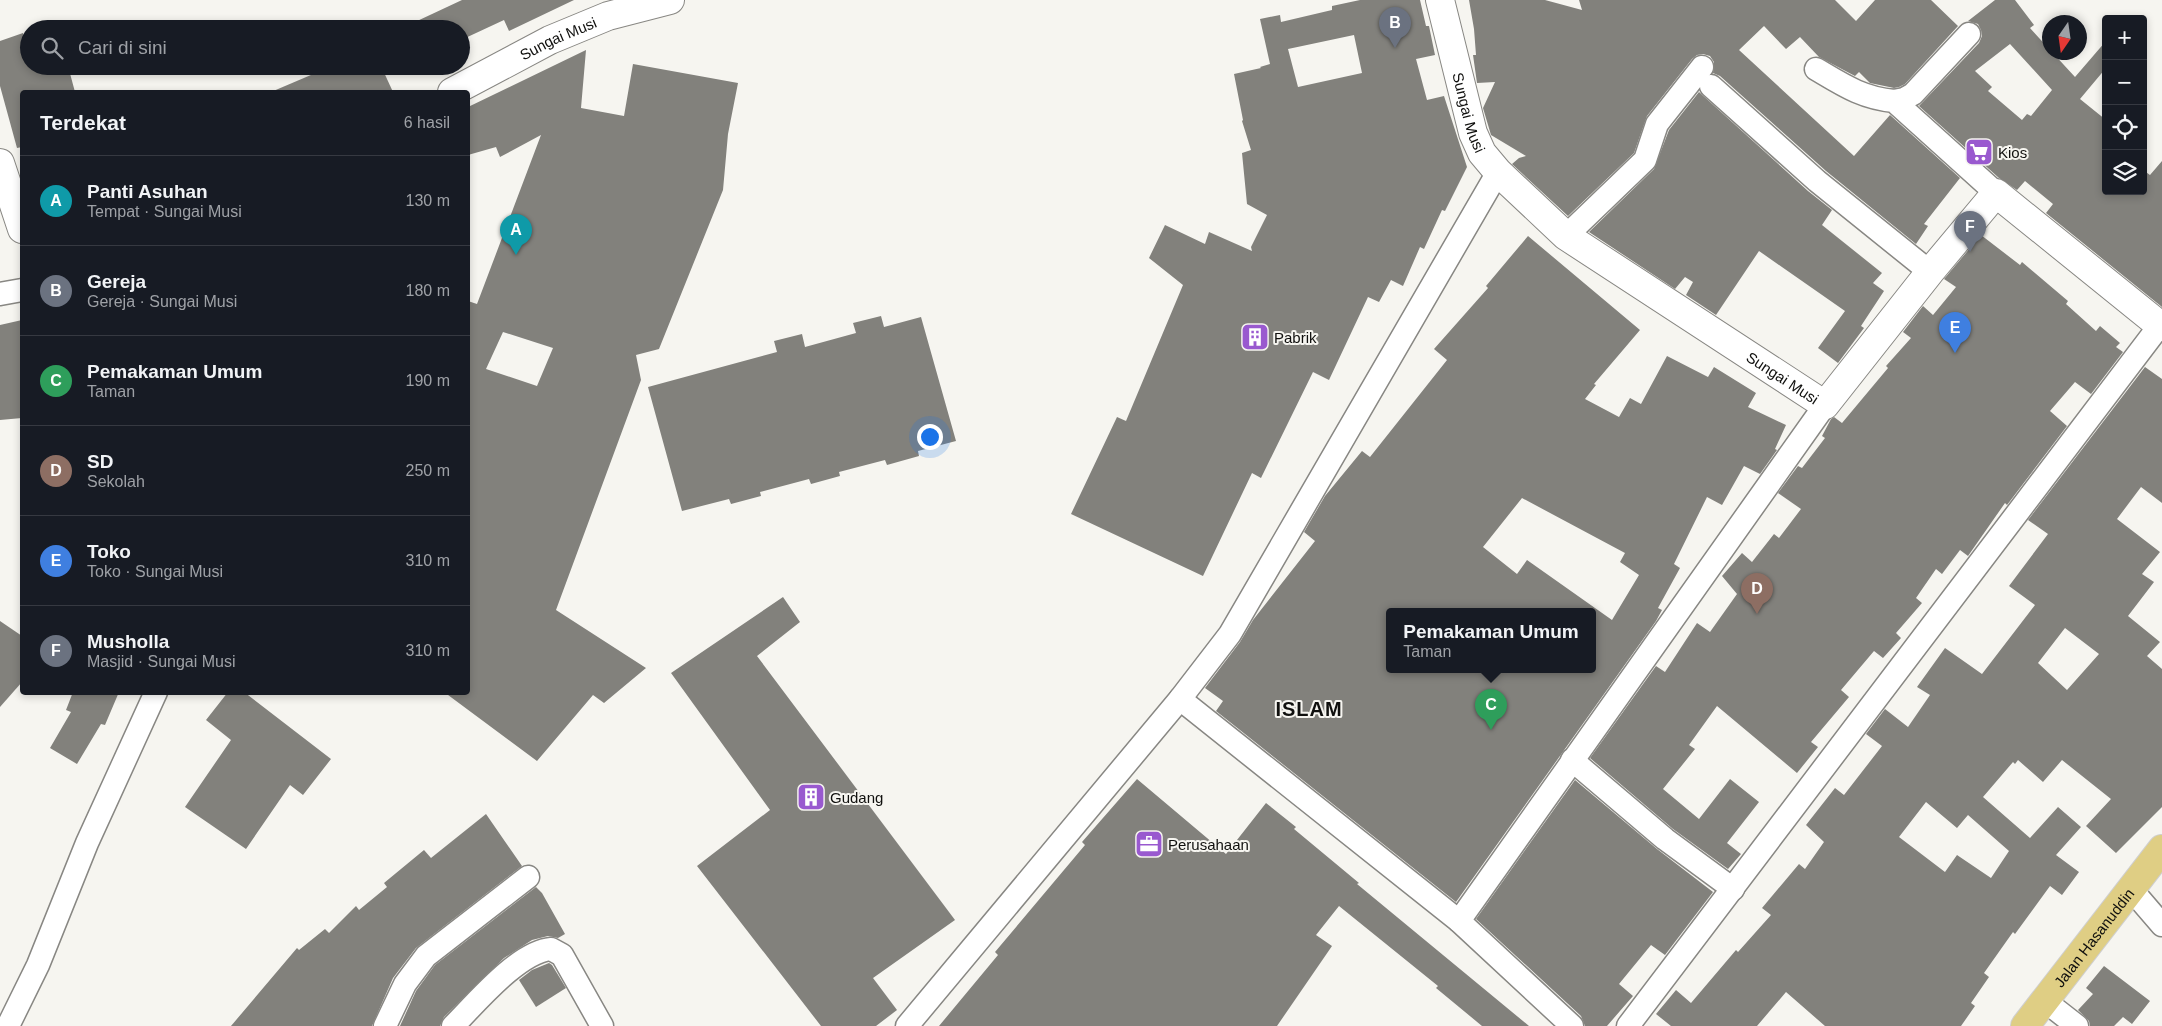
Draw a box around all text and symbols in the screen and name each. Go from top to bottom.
pin: B [1379,7,1411,48]
street label: Sungai Musi [517,13,599,63]
north arrow [2042,15,2087,60]
map controls [2102,15,2147,195]
button: + [2102,15,2147,60]
search box [20,20,470,75]
icon: search [38,34,66,62]
text: Cari di sini [78,37,167,58]
button: − [2102,60,2147,105]
street label: Sungai Musi [1450,70,1489,155]
button: locate [2102,105,2147,150]
text: Terdekat [40,111,126,134]
text: 6 hasil [404,114,450,131]
supermarket icon: Kios [1964,137,1994,167]
place label: Kios [1998,144,2027,161]
button: layers [2102,150,2147,195]
text: Panti Asuhan [87,181,208,202]
text: A [50,192,62,209]
text: 130 m [406,192,450,209]
text: Tempat · Sungai Musi [87,203,242,220]
pin: F [1954,211,1986,252]
pin: A [500,214,532,255]
text: Gereja [87,271,146,292]
text: B [50,282,62,299]
text: 180 m [406,282,450,299]
text: Gereja · Sungai Musi [87,293,237,310]
pin: E [1939,312,1971,353]
building icon: Pabrik [1240,322,1270,352]
place label: Pabrik [1274,329,1317,346]
street label: Sungai Musi [1744,348,1822,407]
text: Pemakaman Umum [87,361,262,382]
text: C [50,372,62,389]
text: 190 m [406,372,450,389]
text: Taman [87,383,135,400]
your location [917,424,943,450]
text: SD [87,451,113,472]
text: D [50,462,62,479]
text: 250 m [406,462,450,479]
text: Sekolah [87,473,145,490]
text: Toko [87,541,131,562]
text: E [51,552,61,569]
text: 310 m [406,552,450,569]
text: Toko · Sungai Musi [87,563,223,580]
pin: D [1741,573,1773,614]
popup [1386,608,1596,673]
text: Pemakaman Umum [1403,621,1579,642]
text: Musholla [87,631,169,652]
text: F [51,642,61,659]
text: 310 m [406,642,450,659]
text: Taman [1403,643,1451,660]
text: Masjid · Sungai Musi [87,653,236,670]
pin: C [1475,689,1507,730]
district label: ISLAM [1275,698,1343,720]
building icon: Gudang [796,782,826,812]
place label: Gudang [830,789,883,806]
office icon: Perusahaan [1134,829,1164,859]
place label: Perusahaan [1168,836,1249,853]
street label: Jalan Hasanuddin [2050,885,2137,990]

